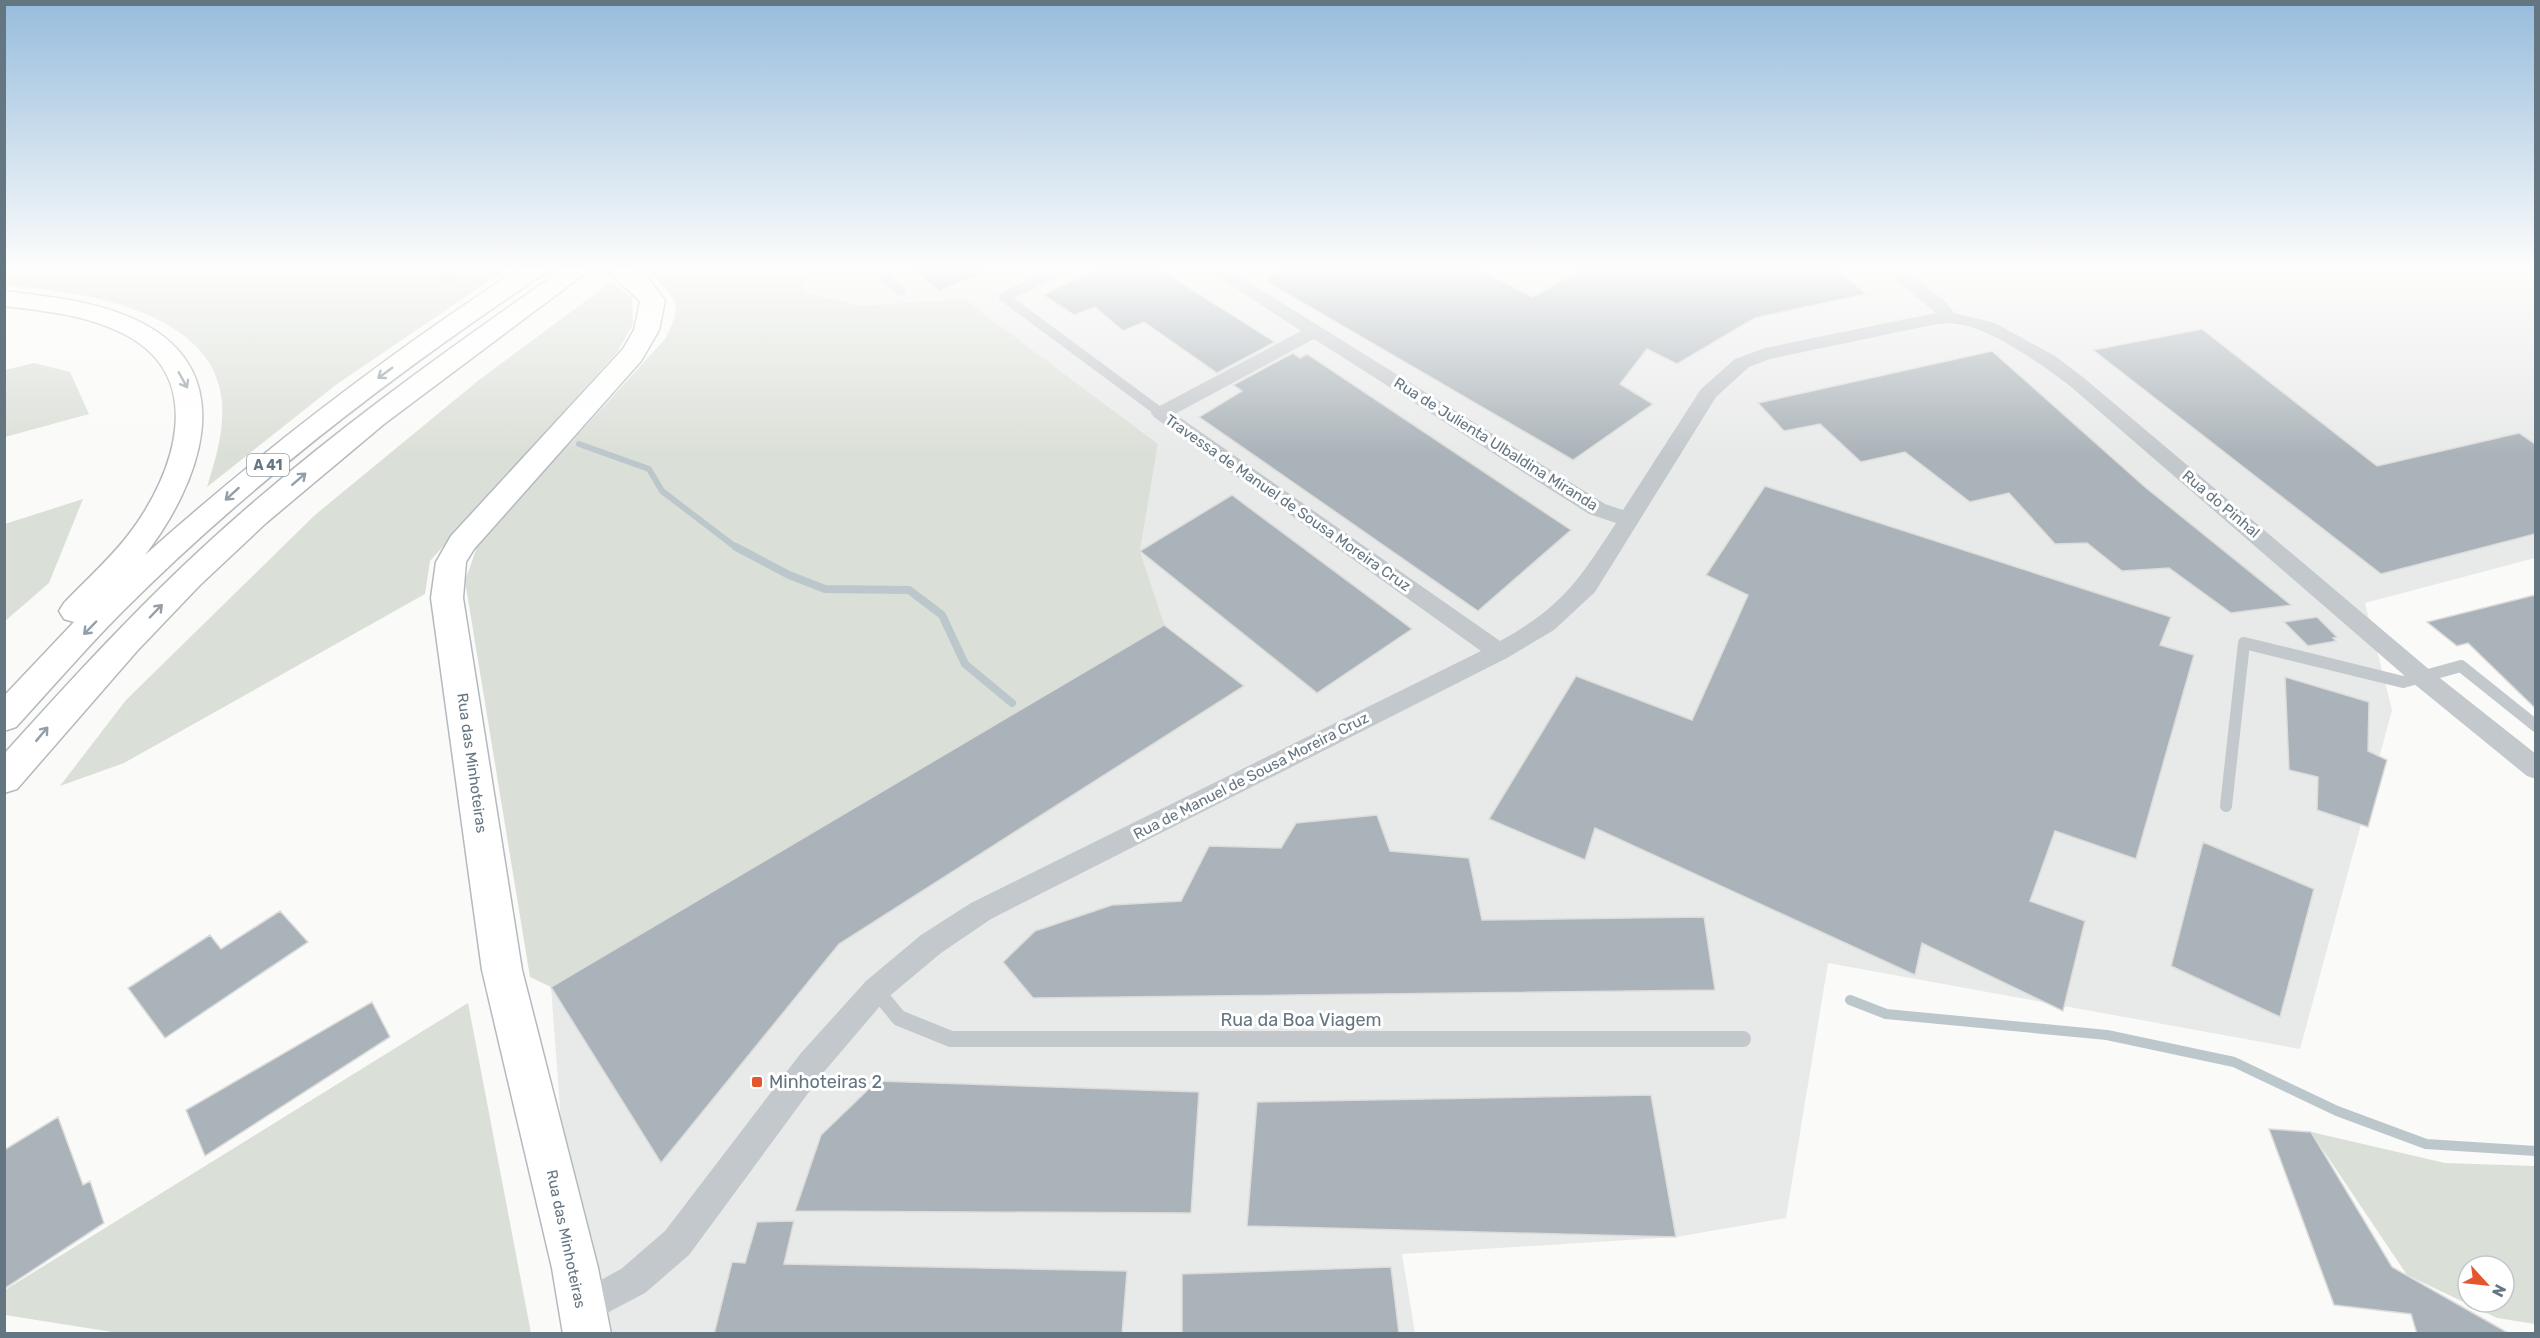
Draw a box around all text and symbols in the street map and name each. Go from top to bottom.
one-way arrow [377,367,393,379]
one-way arrow [178,371,189,389]
street label: Rua de Julienta Ulbaldina Miranda [1391,374,1601,514]
street label: Travessa de Manuel de Sousa Moreira Cruz [1162,411,1414,595]
road number: A 41 [247,454,289,476]
street label: Rua do Pinhal [2179,466,2263,542]
one-way arrow [291,472,306,486]
one-way arrow [225,487,240,501]
one-way arrow [149,604,164,619]
one-way arrow [83,620,97,635]
street label: Rua das Minhoteiras [453,692,491,834]
street label: Rua de Manuel de Sousa Moreira Cruz [1130,708,1372,843]
one-way arrow [35,727,49,742]
street label: Rua da Boa Viagem [1220,1009,1382,1031]
place label: Minhoteiras 2 [769,1071,882,1093]
marker: Minhoteiras 2 [750,1075,764,1089]
street label: Rua das Minhoteiras [543,1168,590,1310]
north arrow [2456,1254,2516,1314]
text: N [2488,1281,2510,1300]

